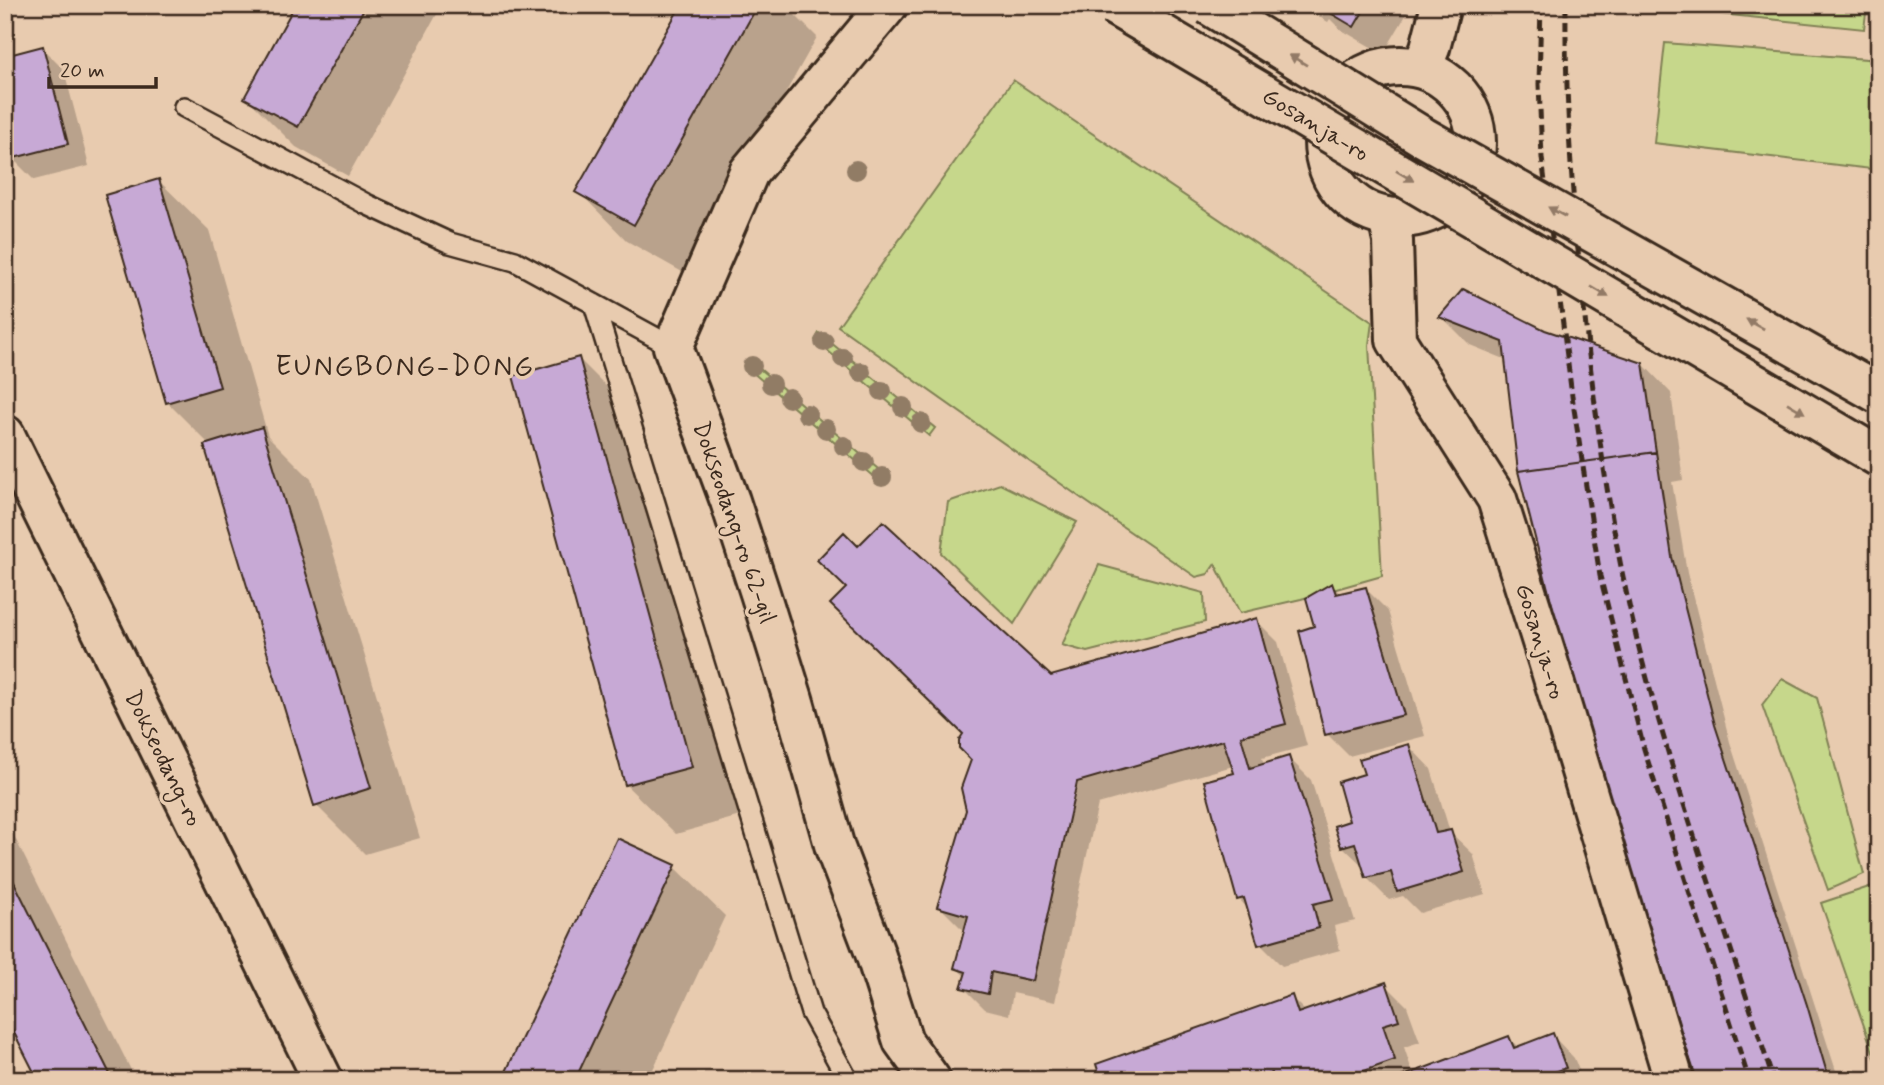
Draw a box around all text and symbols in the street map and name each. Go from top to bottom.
scale bar [49,46,156,90]
one-way arrow [1288,53,1307,66]
text: 20 m [60,57,105,85]
street label: Gosanja-ro [1256,81,1374,169]
one-way arrow [1395,170,1414,183]
one-way arrow [1548,206,1567,218]
one-way arrow [1591,286,1610,299]
one-way arrow [1746,318,1765,330]
district label: EUNGBONG-DONG [275,349,535,386]
one-way arrow [1786,402,1806,414]
street label: Dokseodang-ro 62-gil [683,418,783,628]
street label: Gosanja-ro [1507,580,1572,703]
street label: Dokseodang-ro [115,686,209,833]

